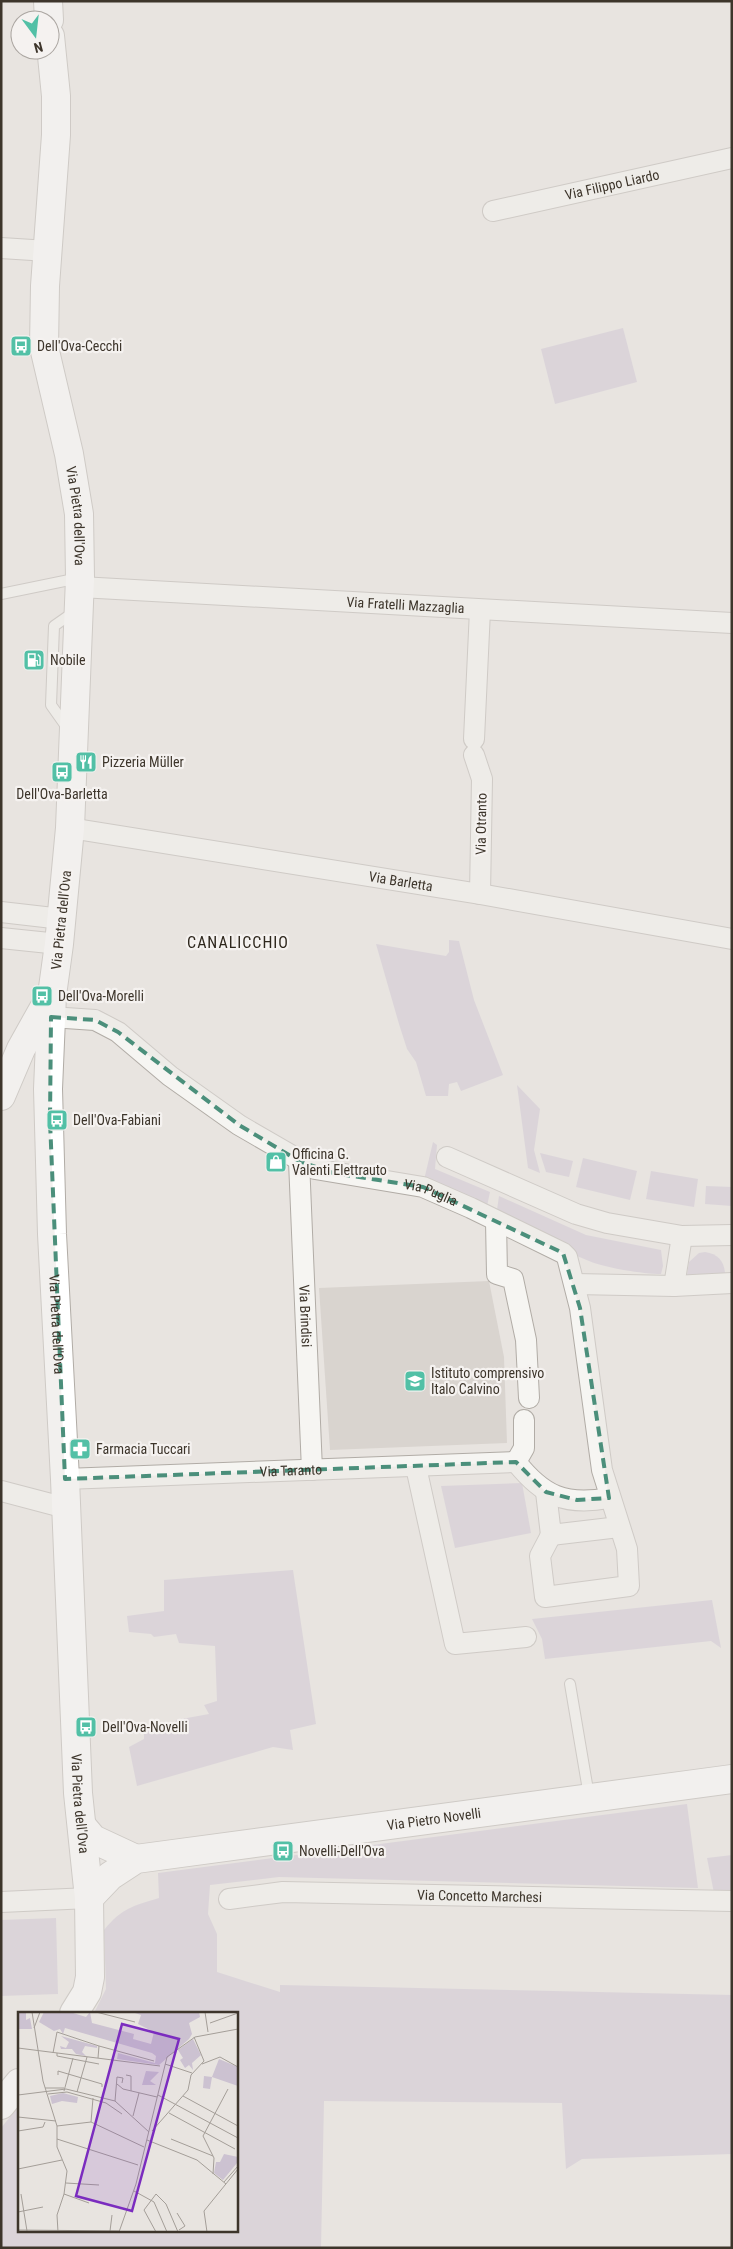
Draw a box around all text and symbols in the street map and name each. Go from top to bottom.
north arrow [10,10,60,60]
text: N [32,39,45,56]
street label: Via Filippo Liardo [563,166,661,203]
bus stop icon: Dell'Ova-Cecchi [9,334,33,358]
place label: Dell'Ova-Cecchi [37,338,122,354]
street label: Via Pietra dell'Ova [63,465,88,566]
street label: Via Fratelli Mazzaglia [346,594,465,616]
fuel station icon: Nobile [22,648,46,672]
place label: Nobile [50,652,86,668]
restaurant icon: Pizzeria Müller [74,750,98,774]
place label: Pizzeria Müller [102,754,184,770]
bus stop icon: Dell'Ova-Barletta [50,760,74,784]
place label: Dell'Ova-Barletta [16,786,108,802]
street label: Via Otranto [472,793,490,855]
street label: Via Barletta [368,868,434,894]
street label: Via Pietra dell'Ova [48,869,74,971]
district label: CANALICCHIO [187,933,289,952]
bus stop icon: Dell'Ova-Morelli [30,984,54,1008]
place label: Dell'Ova-Morelli [58,988,144,1004]
bus stop icon: Dell'Ova-Fabiani [45,1108,69,1132]
place label: Dell'Ova-Fabiani [73,1112,161,1128]
place label: Officina G. Valenti Elettrauto [292,1146,387,1178]
shop icon: Officina G. Valenti Elettrauto [264,1150,288,1174]
street label: Via Puglia [403,1176,460,1209]
street label: Via Pietra dell'Ova [46,1274,67,1375]
street label: Via Brindisi [296,1284,315,1348]
place label: Istituto comprensivo Italo Calvino [431,1365,544,1397]
school or university icon: Istituto comprensivo Italo Calvino [403,1369,427,1393]
pharmacy icon: Farmacia Tuccari [68,1437,92,1461]
place label: Farmacia Tuccari [96,1441,191,1457]
street label: Via Taranto [259,1461,322,1480]
bus stop icon: Dell'Ova-Novelli [74,1715,98,1739]
place label: Dell'Ova-Novelli [102,1719,188,1735]
street label: Via Pietra dell'Ova [68,1753,92,1854]
street label: Via Pietro Novelli [386,1805,482,1833]
bus stop icon: Novelli-Dell'Ova [271,1839,295,1863]
place label: Novelli-Dell'Ova [299,1843,385,1859]
street label: Via Concetto Marchesi [417,1887,542,1905]
inset map [18,2012,238,2232]

